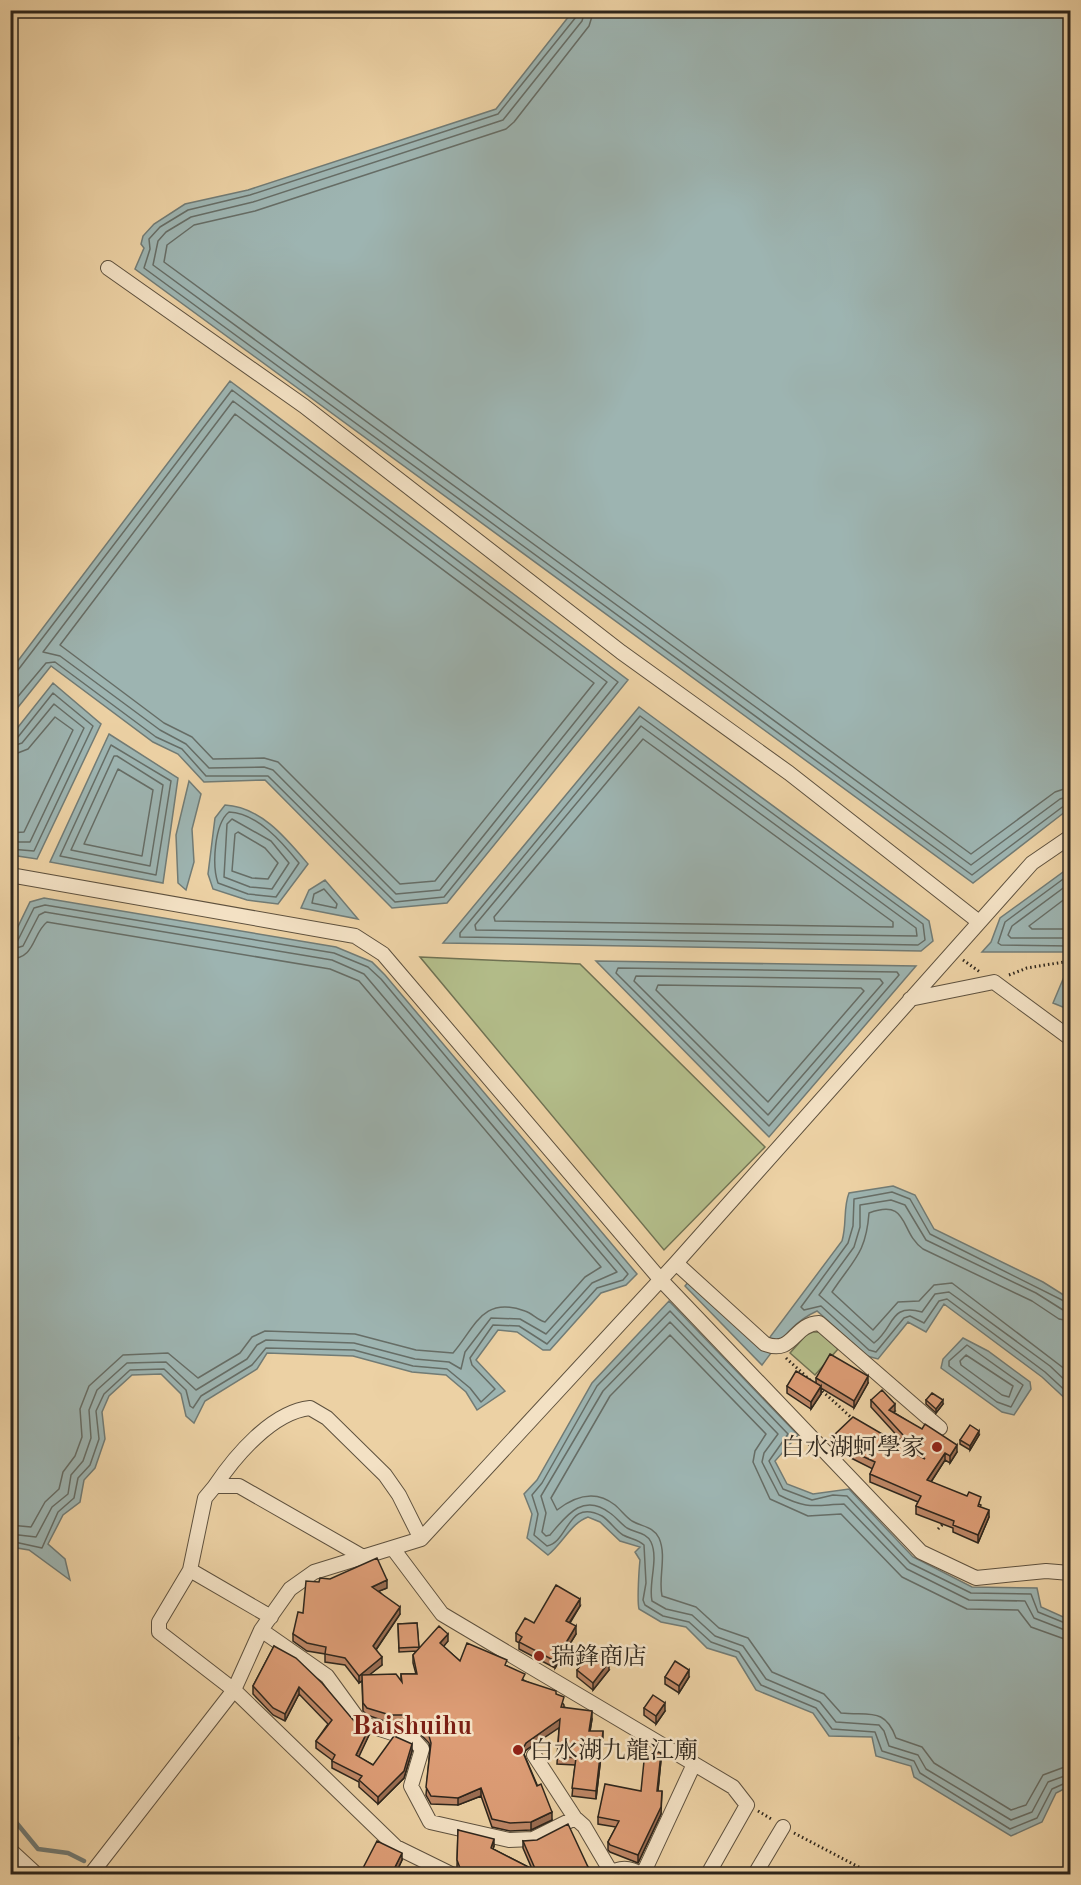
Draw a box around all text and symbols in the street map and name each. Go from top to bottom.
place label: 白水湖蚵學家 [781,1434,925,1461]
marker: 白水湖蚵學家 [930,1440,944,1454]
place label: 瑞鋒商店 [551,1643,647,1670]
marker: 瑞鋒商店 [532,1649,546,1663]
district label: Baishuihu [352,1713,472,1740]
place label: 白水湖九龍江廟 [530,1737,698,1764]
marker: 白水湖九龍江廟 [511,1743,525,1757]

